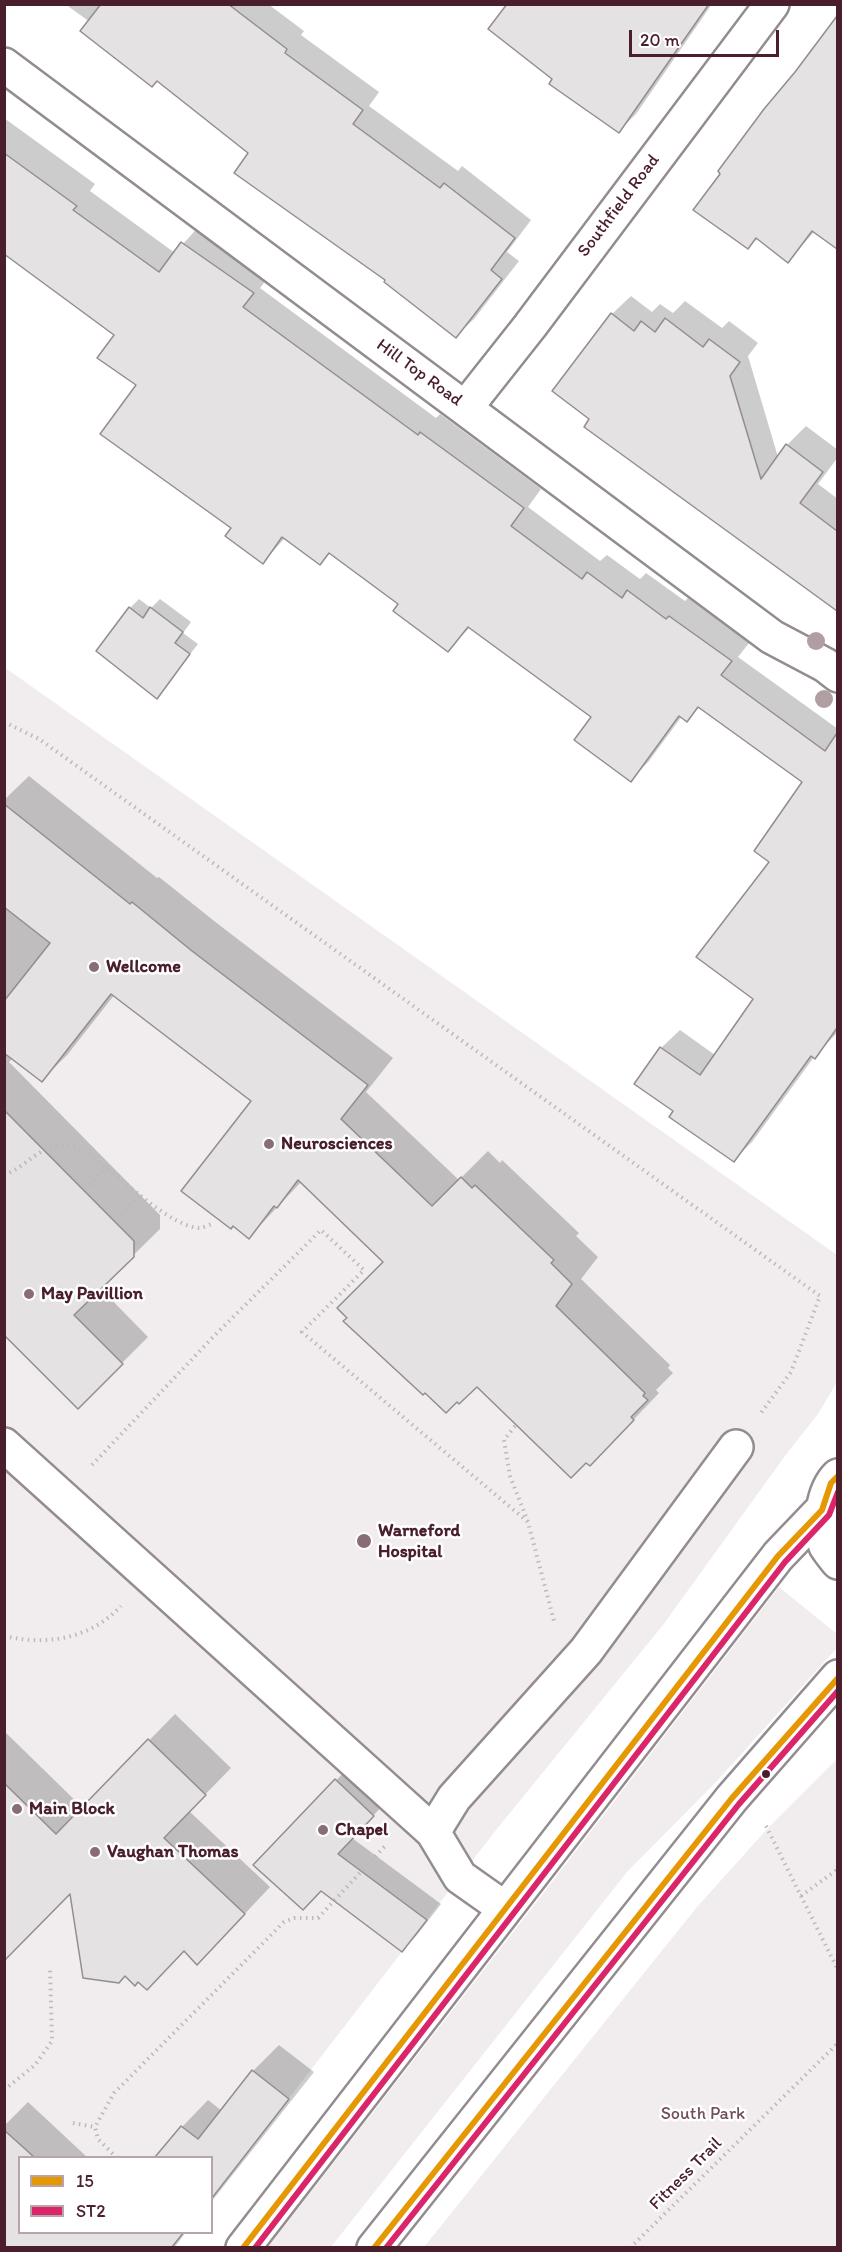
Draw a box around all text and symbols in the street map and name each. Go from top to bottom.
scale bar [632,18,782,56]
text: 20 m [640,29,680,51]
street label: Southfield Road [573,150,665,262]
street label: Hill Top Road [372,335,466,411]
place label: Wellcome [106,956,181,978]
marker: Wellcome [87,960,101,974]
place label: Neurosciences [281,1133,393,1155]
marker: Neurosciences [262,1137,276,1151]
place label: May Pavillion [41,1283,143,1305]
marker: May Pavillion [22,1287,36,1301]
place label: Warneford Hospital [378,1520,460,1562]
marker: Warneford Hospital [355,1532,373,1550]
unlabelled marker [760,1768,772,1780]
place label: Main Block [29,1798,115,1820]
marker: Main Block [10,1802,24,1816]
place label: Chapel [335,1819,388,1841]
marker: Chapel [316,1823,330,1837]
place label: Vaughan Thomas [107,1841,239,1863]
marker: Vaughan Thomas [88,1845,102,1859]
park label: South Park [661,2103,745,2125]
street label: Fitness Trail [645,2133,727,2215]
legend [18,2156,213,2234]
text: 15 [76,2170,94,2192]
text: ST2 [76,2200,106,2222]

